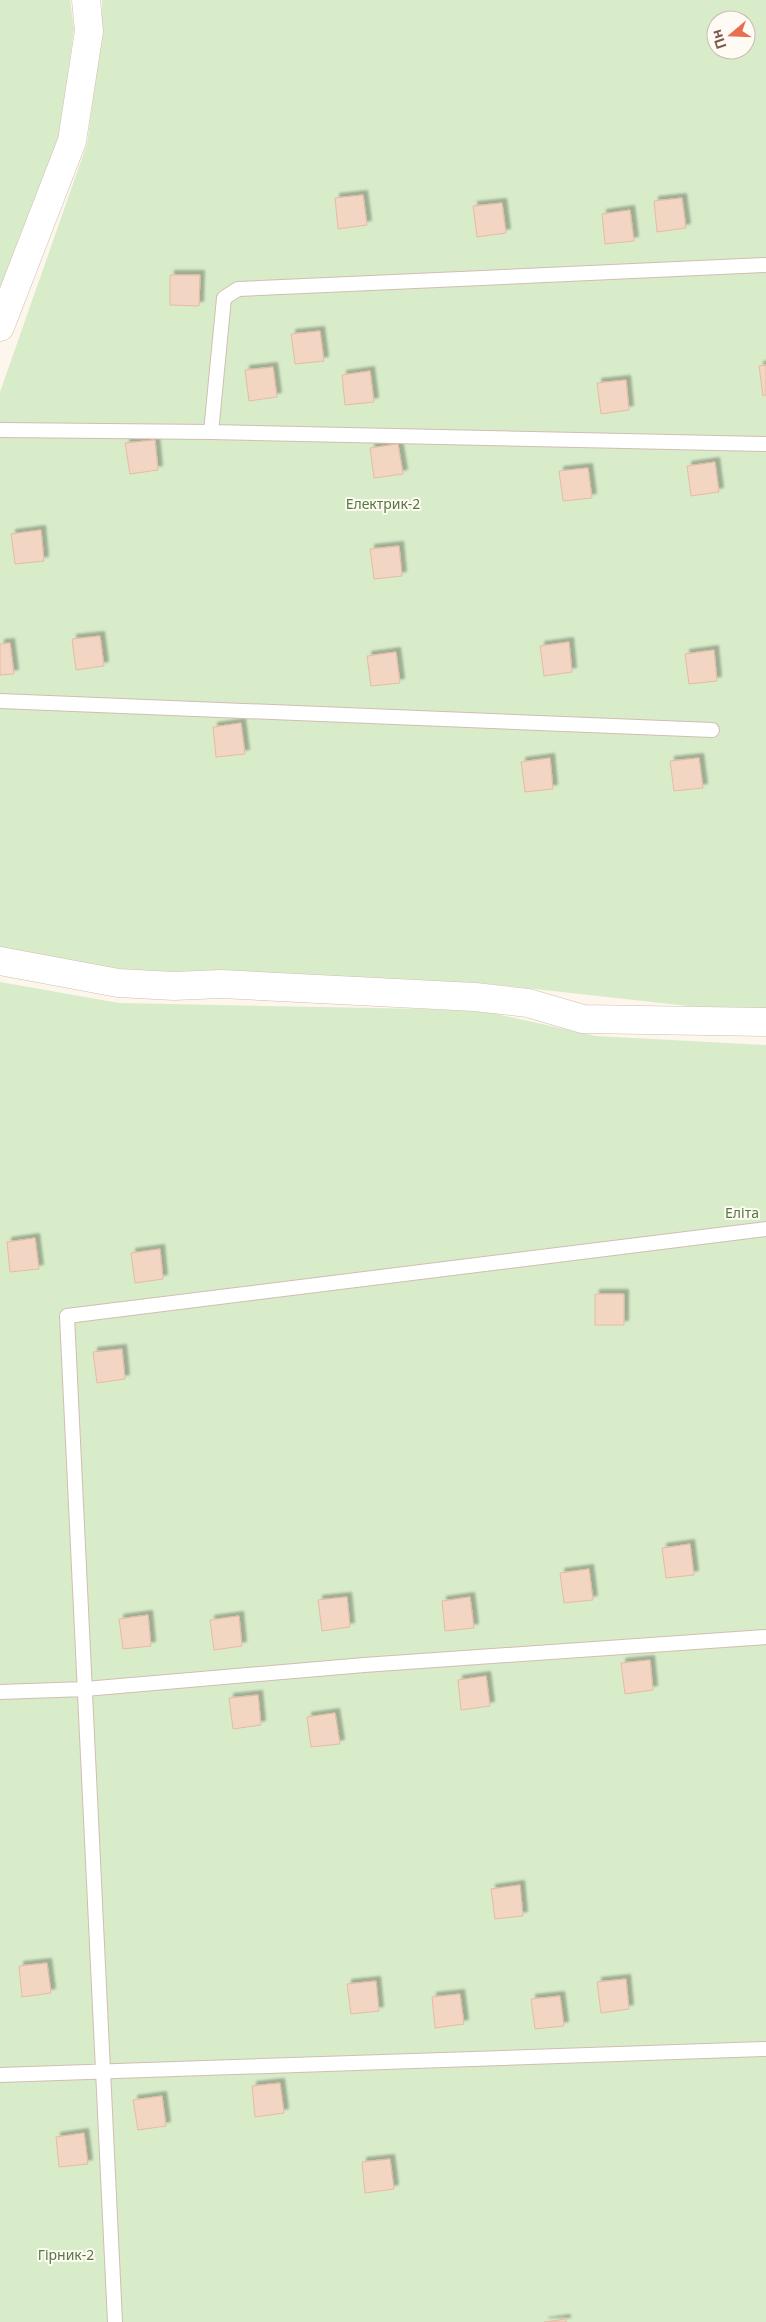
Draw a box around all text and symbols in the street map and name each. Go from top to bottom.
north arrow [706,10,756,60]
text: Пн [706,27,730,52]
park label: Електрик-2 [346,494,420,513]
park label: Еліта [725,1203,759,1222]
park label: Гірник-2 [38,2245,94,2264]

